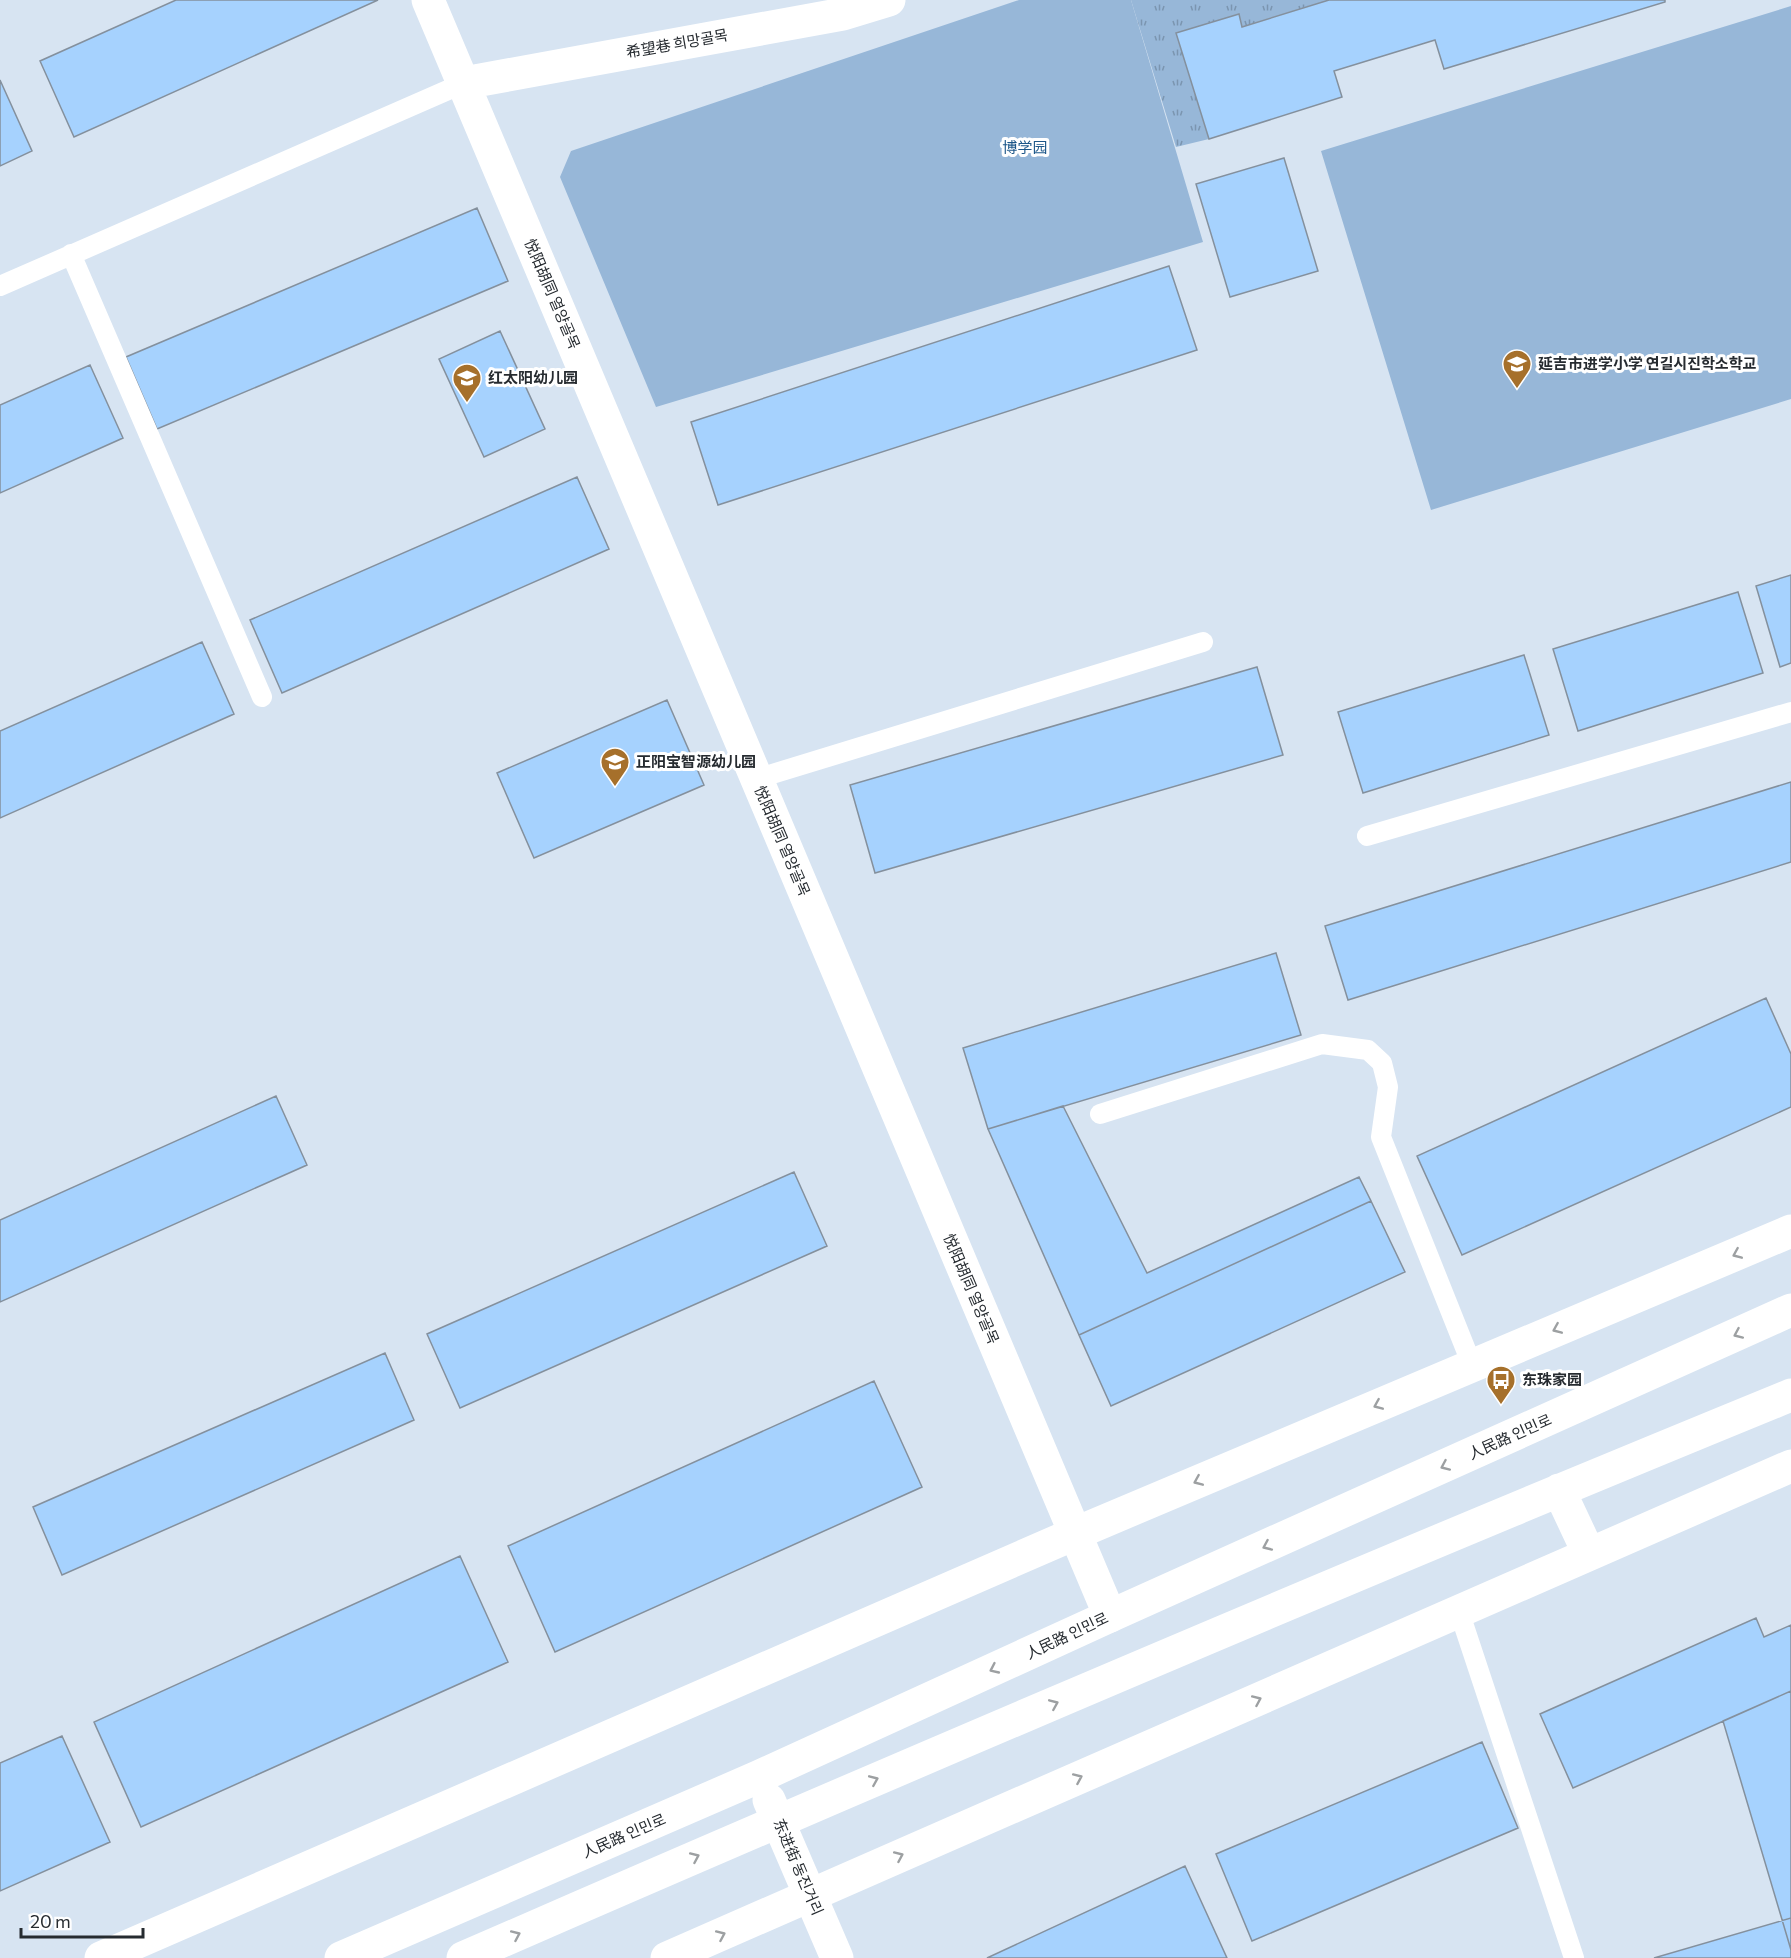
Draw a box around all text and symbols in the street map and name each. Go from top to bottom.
street label: 希望巷 희망골목 [625,25,729,61]
park label: 博学园 [1002,138,1048,156]
street label: 悦阳胡同 열양골목 [522,236,584,351]
school or university icon: 延吉市进学小学 연길시진학소학교 [1501,348,1533,390]
place label: 延吉市进学小学 연길시진학소학교 [1538,354,1756,372]
school or university icon: 红太阳幼儿园 [451,362,483,404]
place label: 红太阳幼儿园 [488,368,578,386]
school or university icon: 正阳宝智源幼儿园 [599,746,631,788]
place label: 正阳宝智源幼儿园 [636,752,756,770]
street label: 悦阳胡同 열양골목 [752,783,814,898]
street label: 悦阳胡同 열양골목 [941,1231,1003,1346]
one-way arrow [1732,1246,1743,1258]
one-way arrow [1553,1322,1564,1334]
one-way arrow [1733,1327,1744,1339]
bus stop icon: 东珠家园 [1485,1364,1517,1406]
place label: 东珠家园 [1522,1370,1582,1388]
one-way arrow [1373,1398,1384,1410]
street label: 人民路 인민로 [1465,1410,1554,1462]
one-way arrow [1440,1458,1451,1470]
one-way arrow [1193,1474,1204,1486]
one-way arrow [1262,1538,1273,1550]
street label: 人民路 인민로 [1022,1608,1111,1662]
one-way arrow [989,1662,1000,1674]
one-way arrow [1250,1695,1261,1707]
one-way arrow [1048,1699,1059,1711]
one-way arrow [1072,1773,1083,1785]
one-way arrow [868,1775,879,1787]
street label: 人民路 인민로 [579,1809,668,1861]
street label: 东进街 동진거리 [770,1816,827,1918]
one-way arrow [689,1852,700,1864]
one-way arrow [893,1852,904,1864]
scale bar [21,1901,142,1939]
text: 20 m [30,1910,71,1932]
one-way arrow [510,1930,521,1942]
one-way arrow [714,1930,725,1942]

